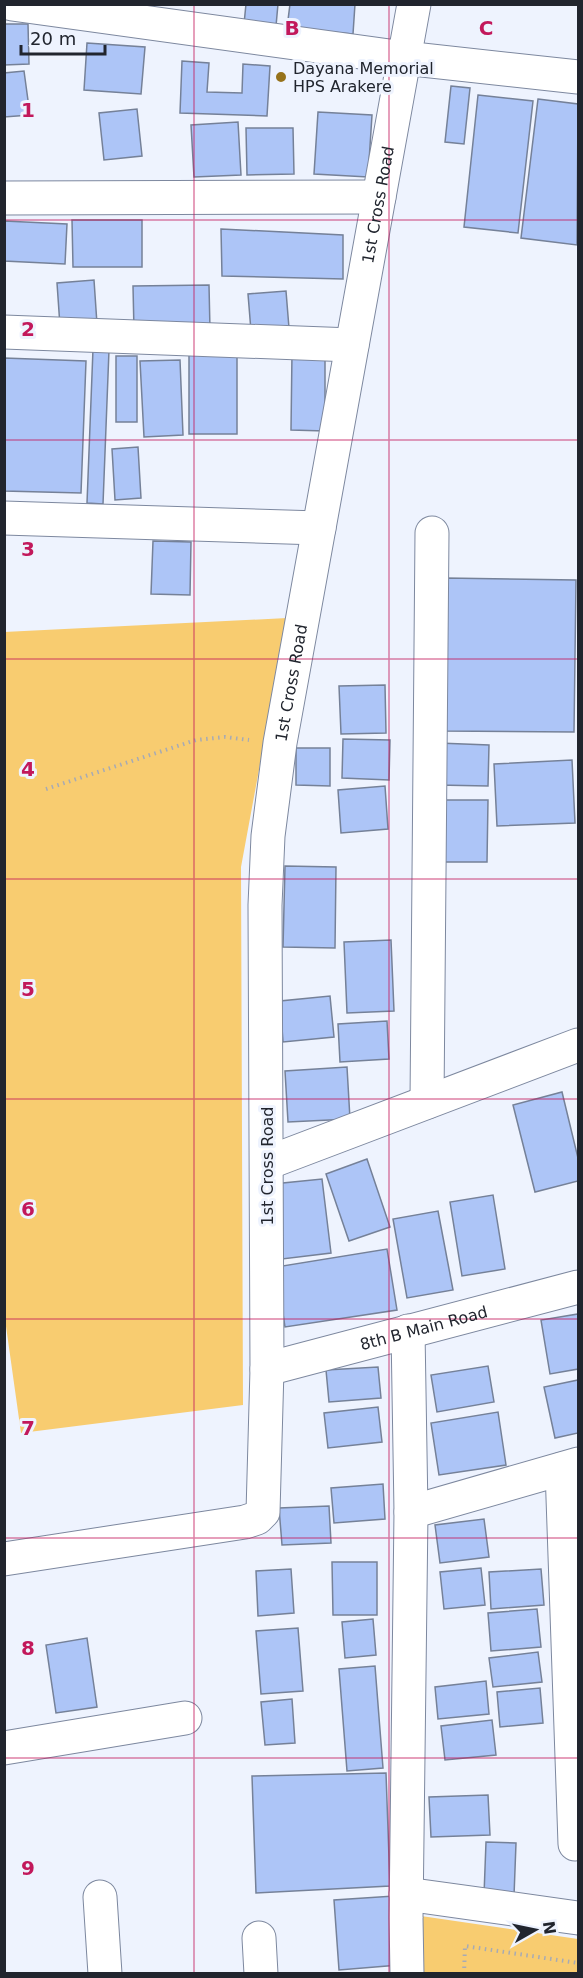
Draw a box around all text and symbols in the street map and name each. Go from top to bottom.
text: B [284,16,300,40]
text: C [479,16,493,40]
scale bar [21,18,105,56]
text: 20 m [30,28,76,49]
place label: Dayana Memorial HPS Arakere [293,59,434,96]
marker: Dayana Memorial HPS Arakere [274,70,288,84]
text: 1 [21,98,35,122]
street label: 1st Cross Road [358,144,398,265]
text: 2 [21,317,35,341]
text: 3 [21,537,35,561]
street label: 1st Cross Road [271,623,311,743]
text: 4 [21,757,35,781]
text: 5 [21,977,35,1001]
street label: 1st Cross Road [258,1107,277,1225]
text: 6 [21,1197,35,1221]
street label: 8th B Main Road [358,1302,490,1354]
text: 7 [21,1416,35,1440]
text: 8 [21,1636,35,1660]
text: 9 [21,1856,35,1880]
north arrow [505,1900,565,1960]
text: N [539,1920,560,1936]

